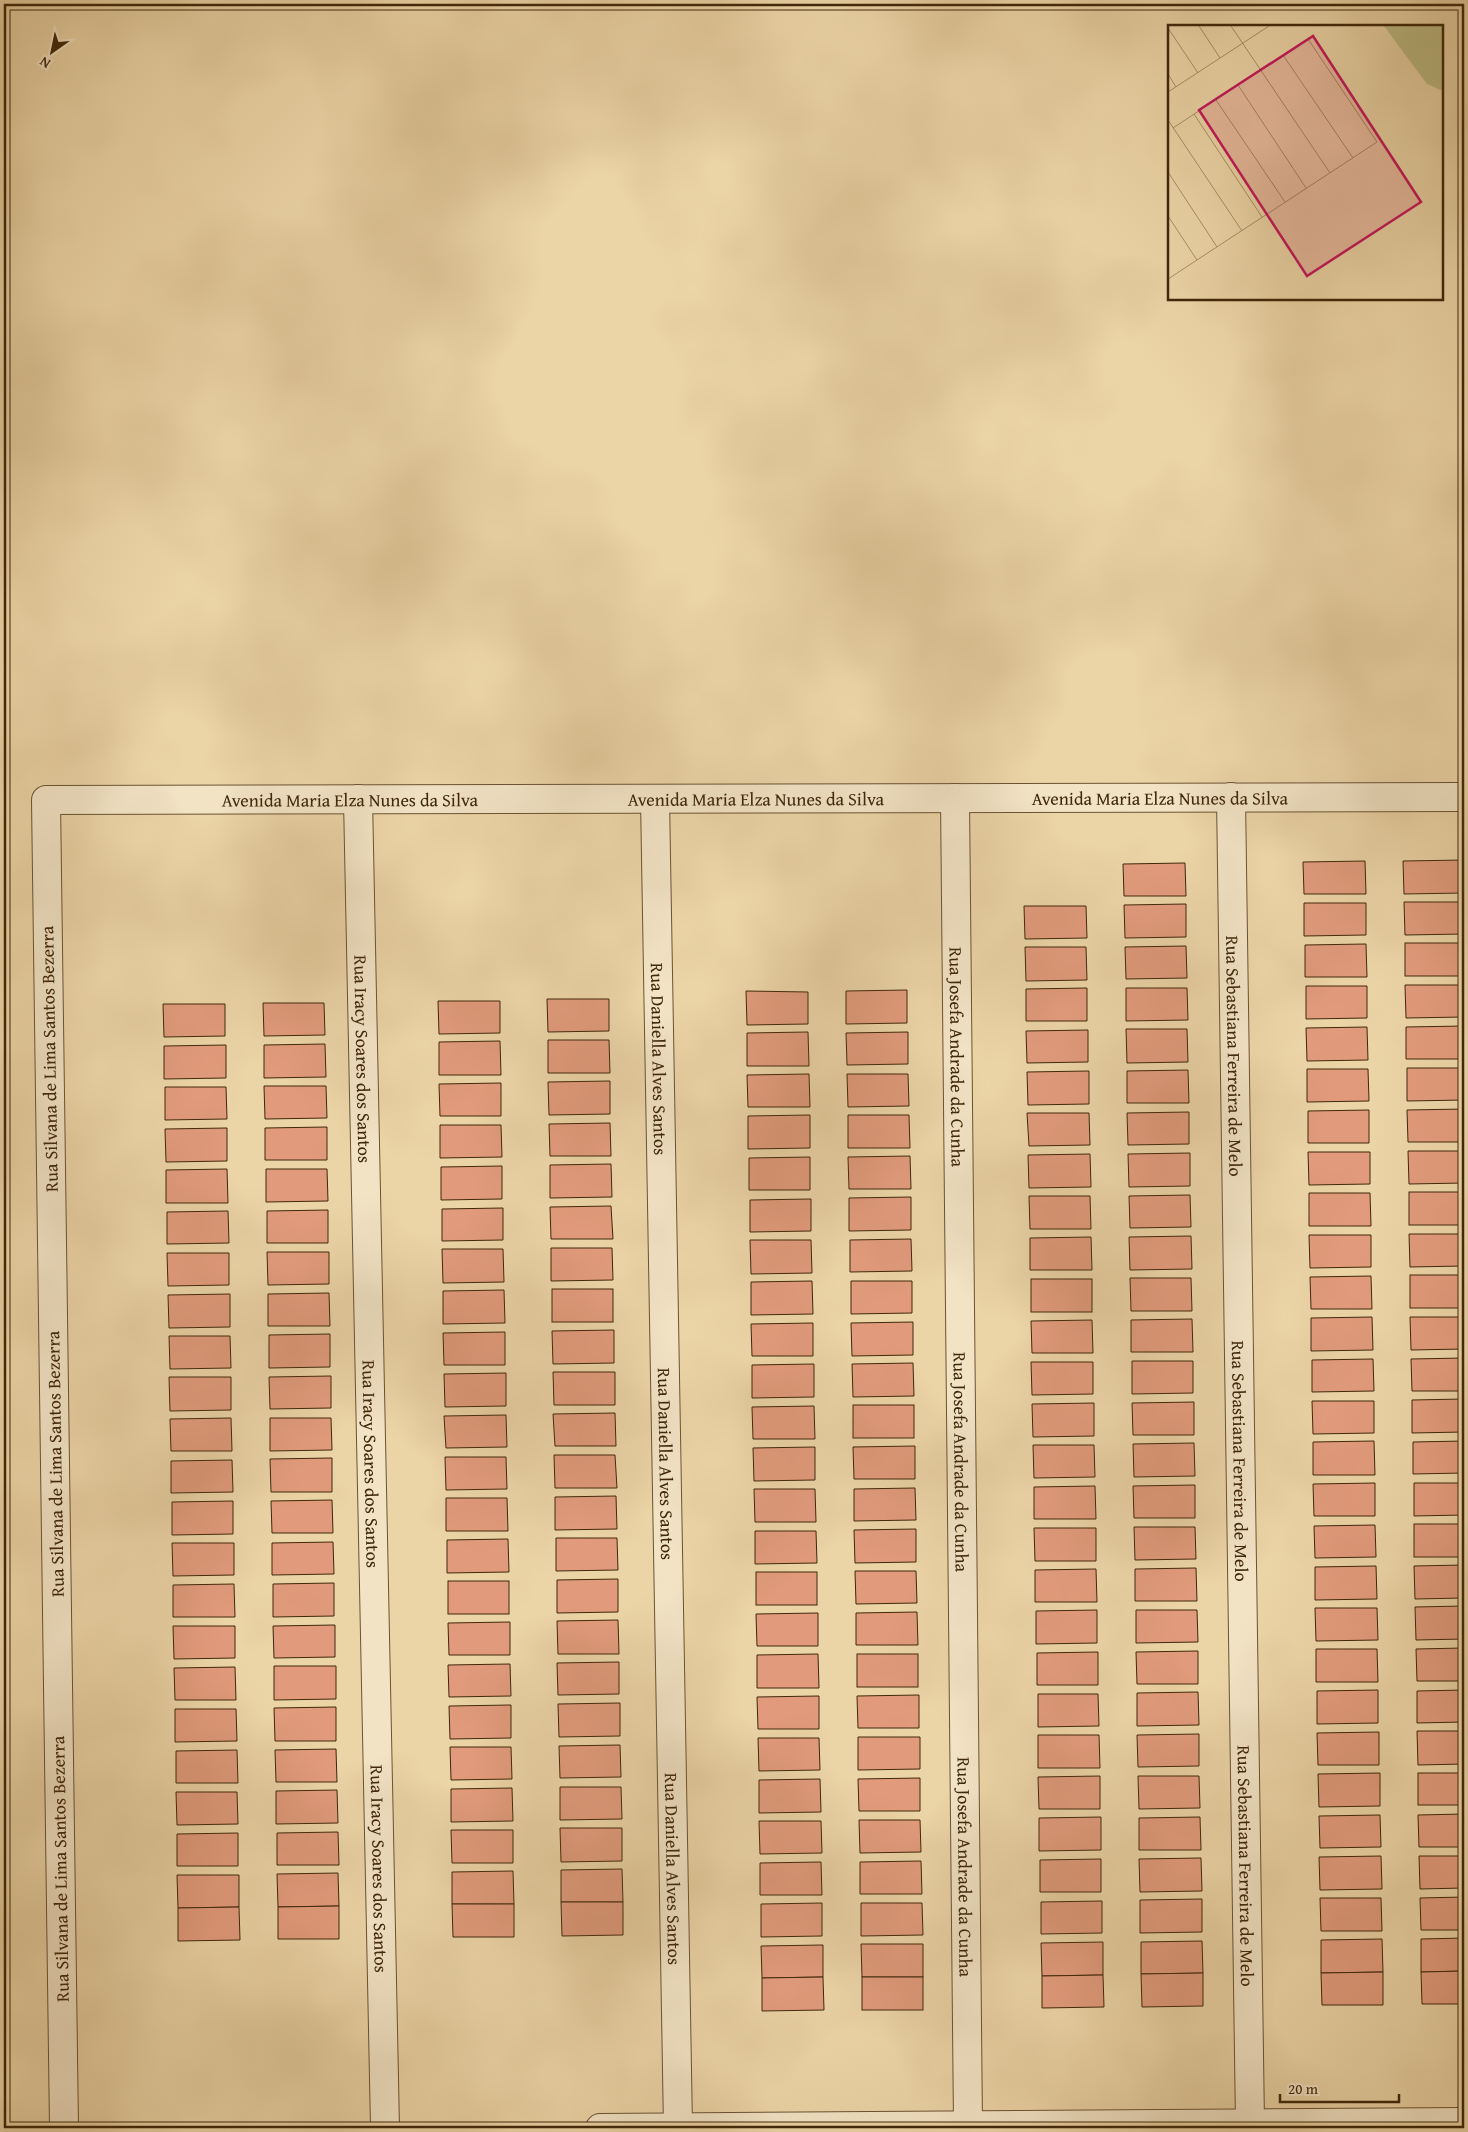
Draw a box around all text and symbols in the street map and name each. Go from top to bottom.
inset map [1168,25,1443,300]
north arrow [28,28,78,78]
text: N [35,52,54,74]
street label: Avenida Maria Elza Nunes da Silva [1032,784,1289,811]
street label: Avenida Maria Elza Nunes da Silva [628,785,885,812]
street label: Avenida Maria Elza Nunes da Silva [222,786,479,813]
street label: Rua Silvana de Lima Santos Bezerra [33,925,65,1192]
street label: Rua Sebastiana Ferreira de Melo [1219,935,1250,1177]
street label: Rua Josefa Andrade da Cunha [943,947,972,1168]
street label: Rua Iracy Soares dos Santos [348,955,379,1163]
street label: Rua Daniella Alves Santos [644,962,675,1155]
street label: Rua Silvana de Lima Santos Bezerra [39,1330,71,1597]
street label: Rua Sebastiana Ferreira de Melo [1225,1340,1256,1582]
street label: Rua Josefa Andrade da Cunha [947,1352,976,1573]
street label: Rua Iracy Soares dos Santos [356,1360,387,1568]
street label: Rua Daniella Alves Santos [651,1367,682,1560]
street label: Rua Silvana de Lima Santos Bezerra [44,1735,76,2002]
street label: Rua Sebastiana Ferreira de Melo [1231,1745,1262,1987]
street label: Rua Josefa Andrade da Cunha [951,1757,980,1978]
street label: Rua Iracy Soares dos Santos [364,1764,395,1973]
street label: Rua Daniella Alves Santos [658,1772,689,1965]
scale bar [1280,2072,1399,2104]
text: 20 m [1288,2078,1319,2099]

